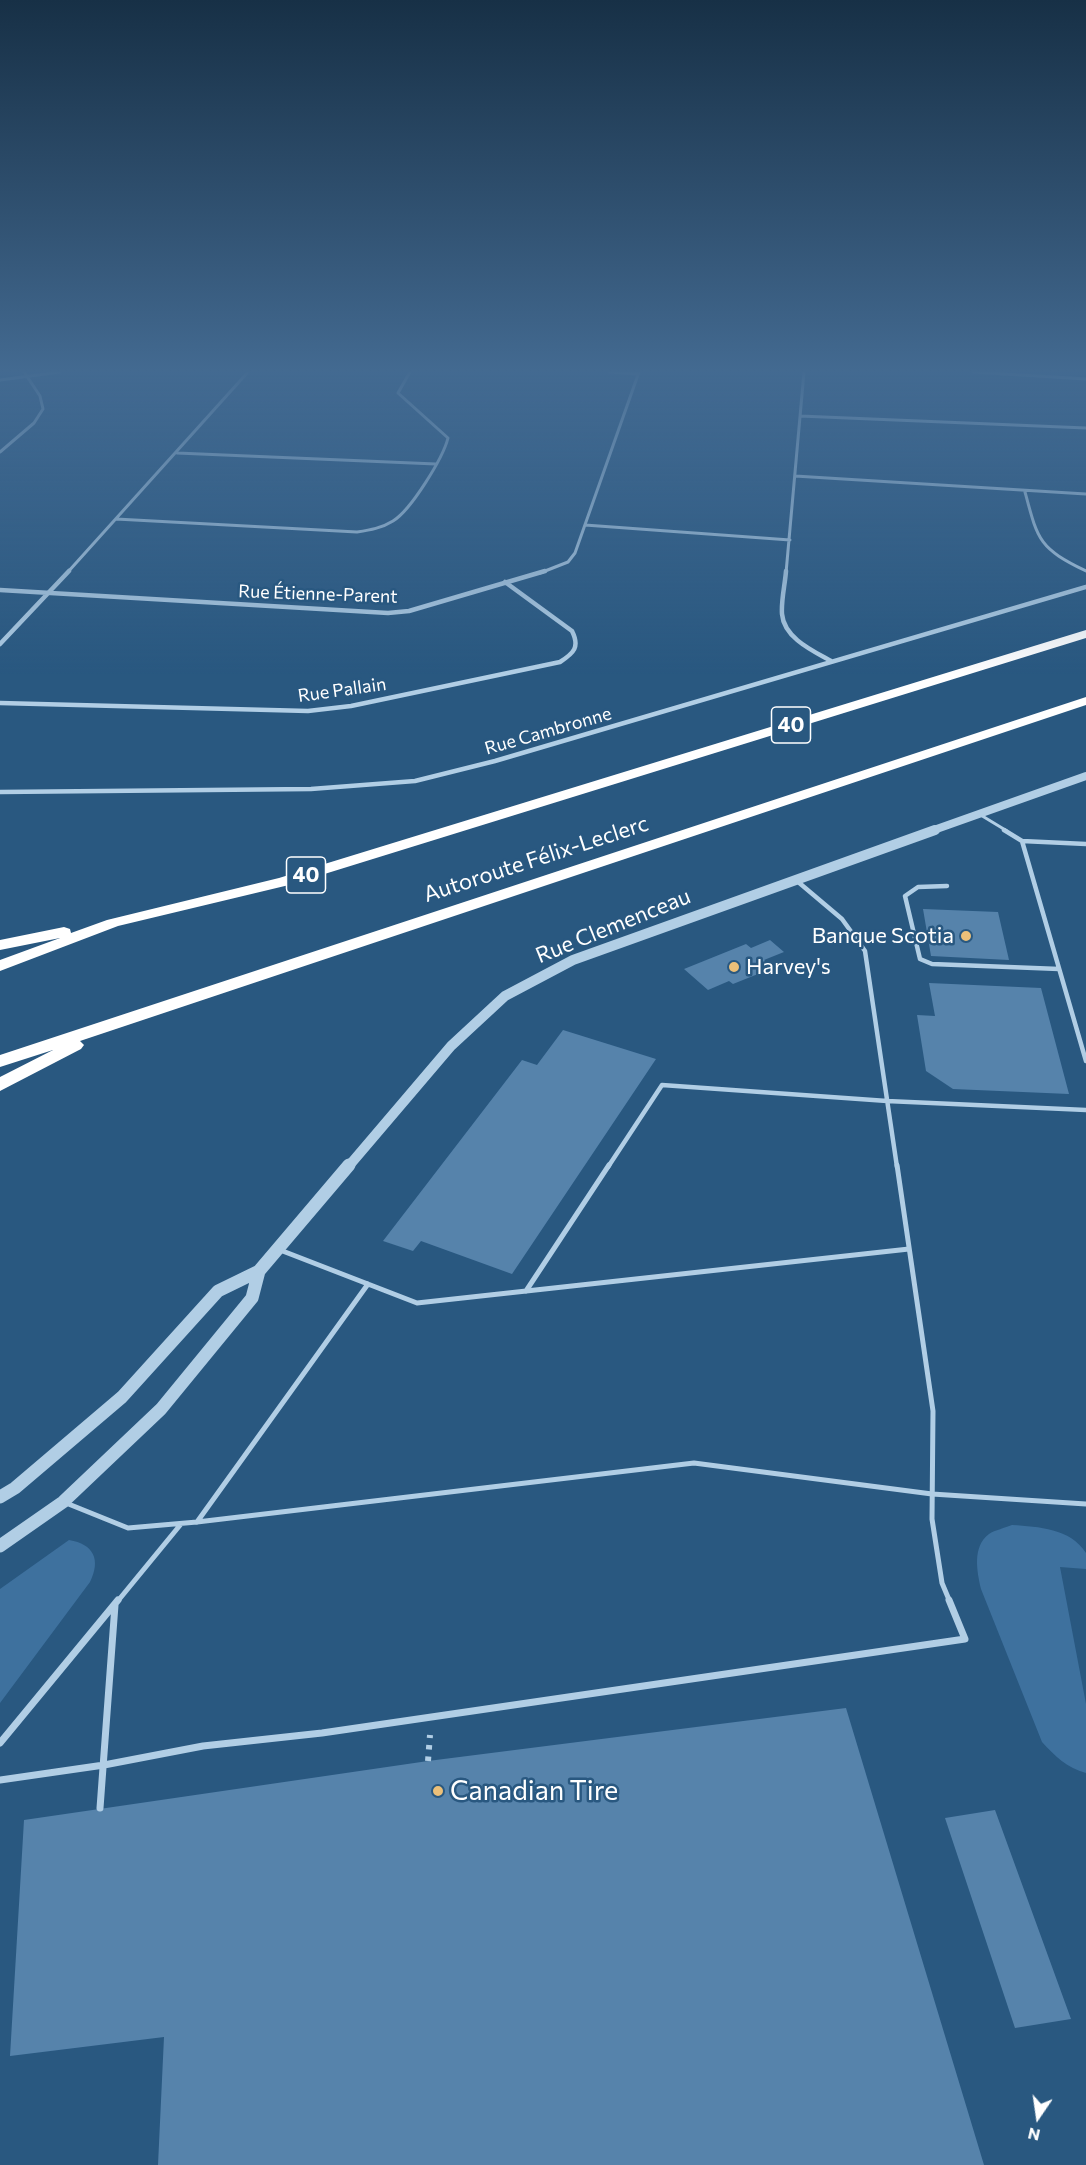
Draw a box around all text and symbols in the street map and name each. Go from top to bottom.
street label: Rue Étienne-Parent [238,580,398,608]
street label: Rue Pallain [296,673,388,707]
street label: Rue Cambronne [482,703,614,759]
road number: 40 [772,707,810,743]
street label: Autoroute Félix-Leclerc [420,810,652,908]
road number: 40 [286,857,326,893]
street label: Rue Clemenceau [532,883,694,969]
place label: Banque Scotia [812,923,954,949]
marker: Banque Scotia [959,929,973,943]
place label: Harvey's [746,954,831,980]
marker: Harvey's [727,960,741,974]
place label: Canadian Tire [450,1775,618,1807]
marker: Canadian Tire [431,1784,445,1798]
north arrow [1008,2087,1068,2147]
text: N [1026,2124,1042,2146]

